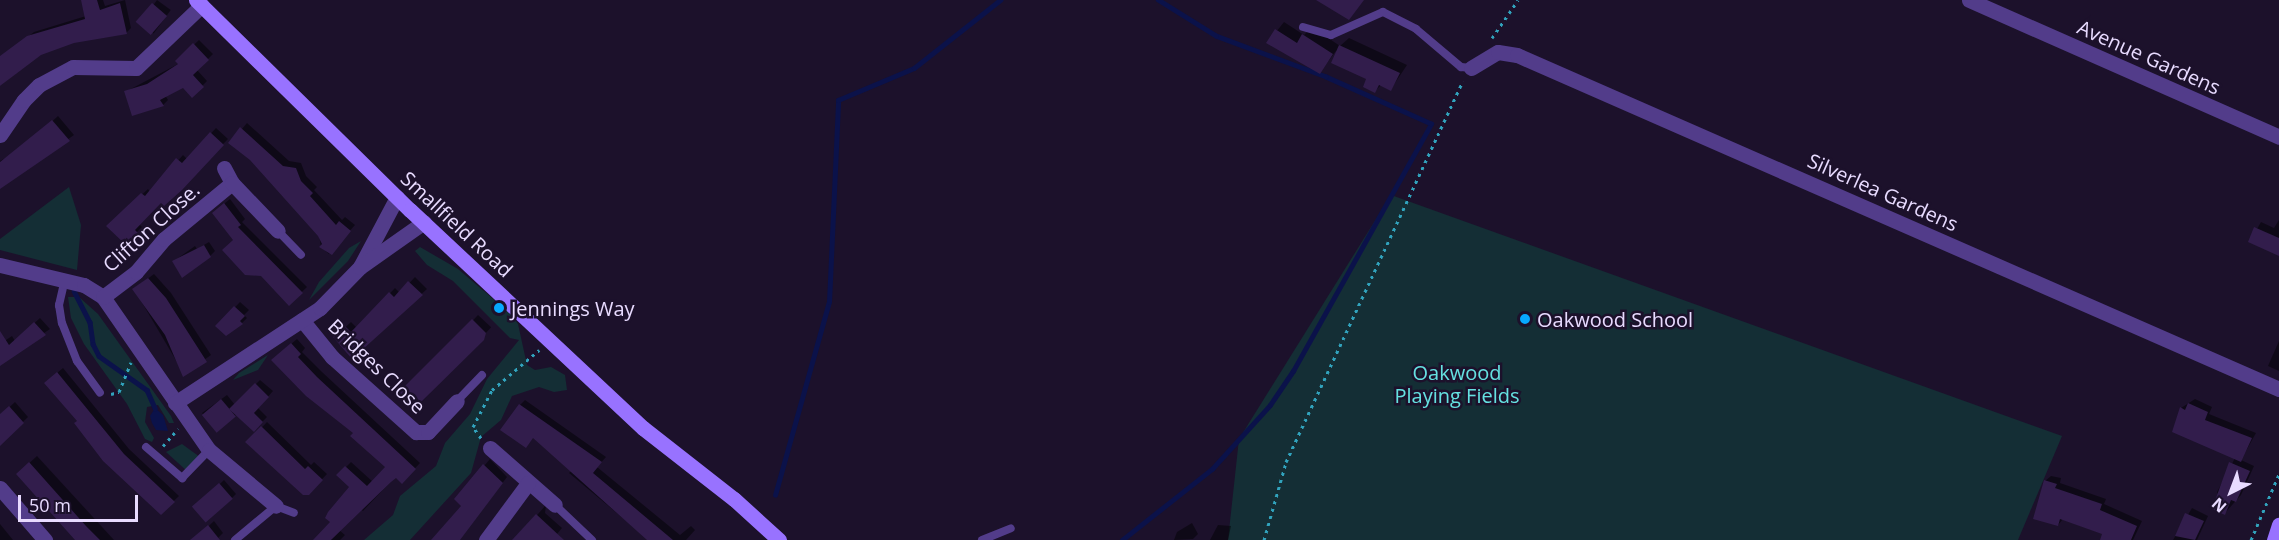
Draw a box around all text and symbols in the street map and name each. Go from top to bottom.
street label: Avenue Gardens [2074,15,2224,99]
street label: Silverlea Gardens [1804,148,1962,236]
street label: Smallfield Road [396,166,518,282]
street label: Clifton Close. [98,177,204,277]
place label: Jennings Way [511,296,635,320]
marker: Jennings Way [492,301,506,315]
place label: Oakwood School [1537,307,1693,331]
marker: Oakwood School [1518,312,1532,326]
street label: Bridges Close [323,314,431,418]
park label: Oakwood Playing Fields [1394,361,1520,408]
north arrow [2201,462,2261,522]
scale bar [21,483,141,521]
text: 50 m [29,493,71,517]
text: N [2207,493,2231,518]

